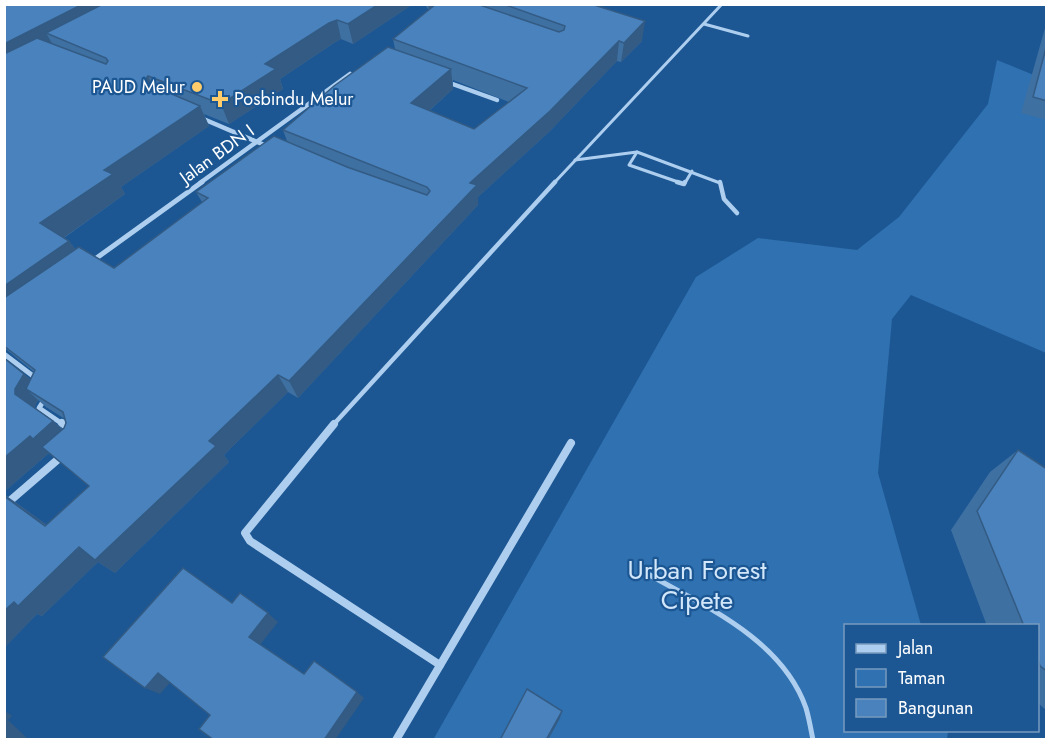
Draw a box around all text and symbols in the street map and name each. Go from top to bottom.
place label: PAUD Melur [92,74,186,100]
marker: PAUD Melur [190,80,204,94]
place label: Posbindu Melur [234,86,354,112]
marker: Posbindu Melur [211,90,229,108]
street label: Jalan BDN I [173,118,260,191]
park label: Urban Forest Cipete [627,551,767,619]
legend [844,624,1039,732]
text: Jalan [896,635,933,661]
text: Taman [898,665,945,691]
text: Bangunan [898,695,973,721]

